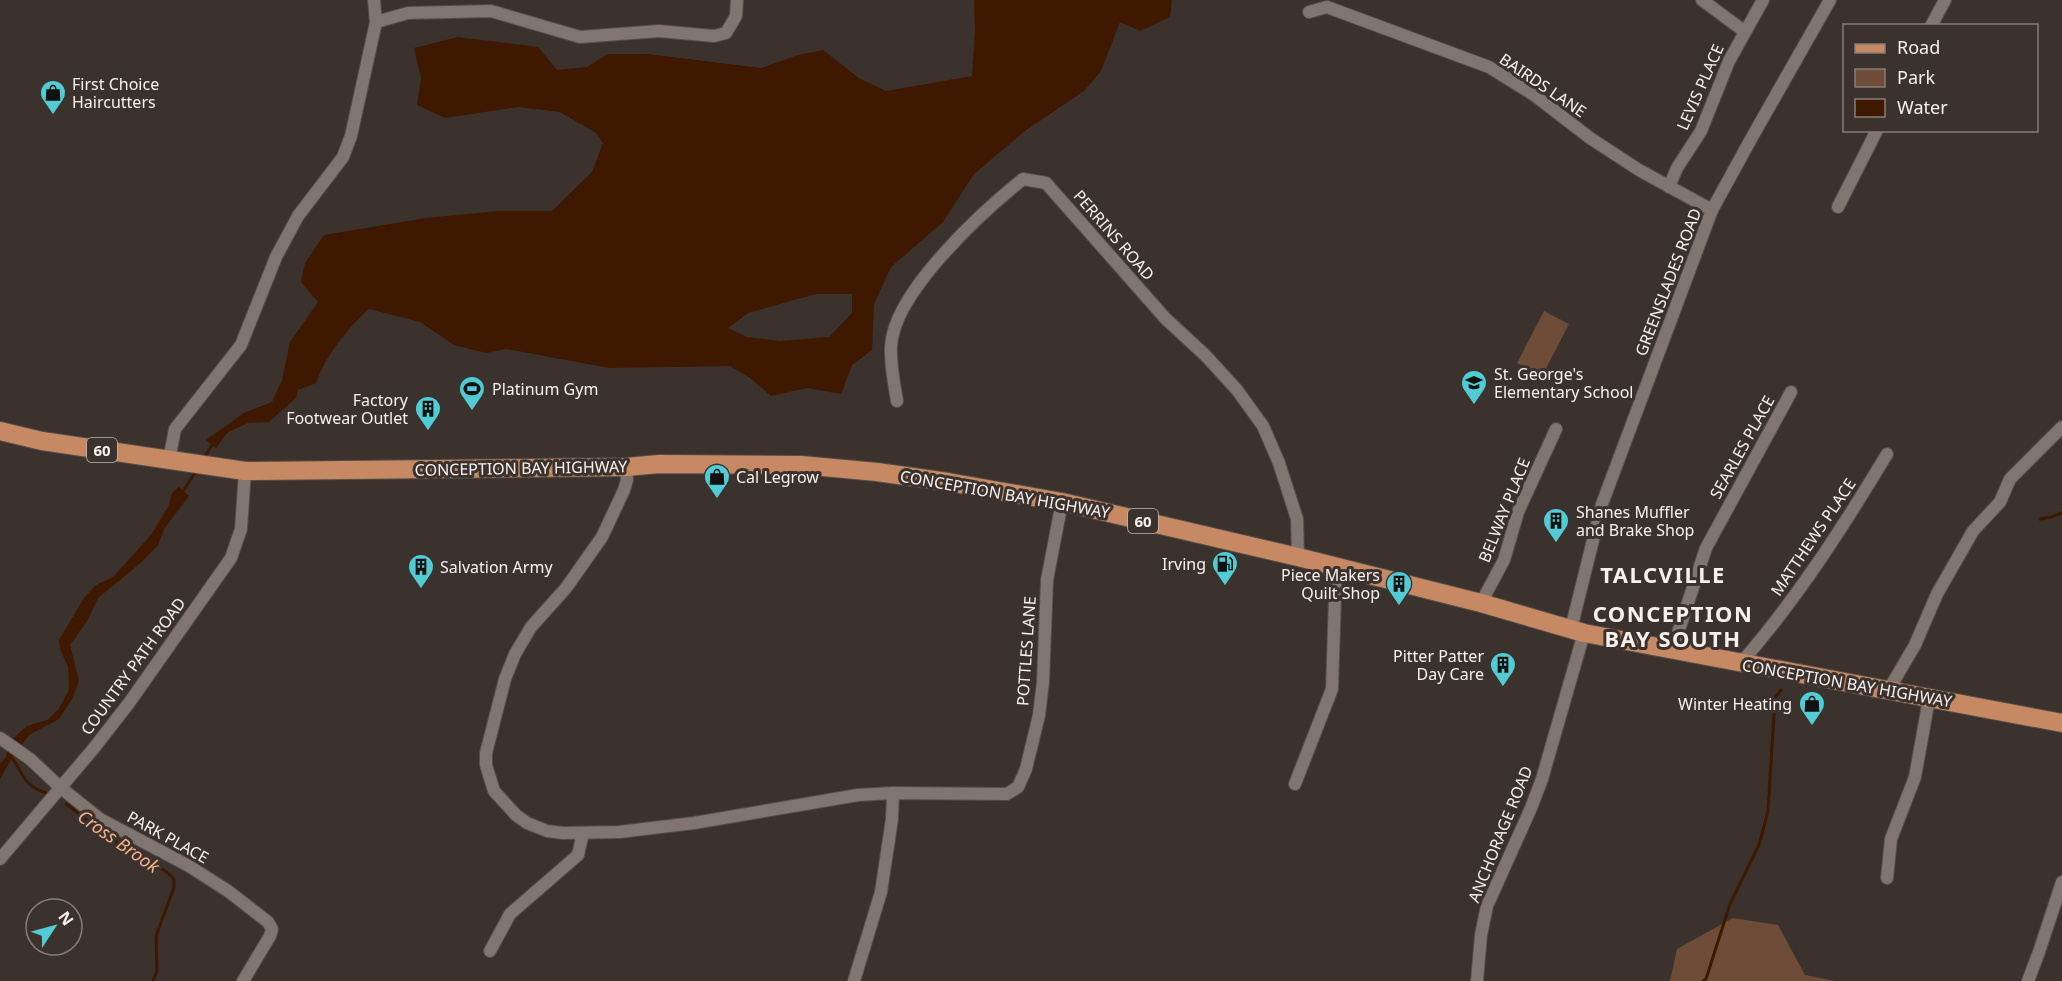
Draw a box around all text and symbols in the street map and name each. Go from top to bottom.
legend [1843,24,2038,132]
text: Road [1897,35,1940,59]
street label: LEVIS PLACE [1671,40,1729,134]
street label: BAIRDS LANE [1495,48,1591,122]
text: Park [1897,65,1935,89]
place label: First Choice Haircutters [72,73,159,113]
shop icon: First Choice Haircutters [38,78,68,116]
text: Water [1897,95,1948,119]
street label: PERRINS ROAD [1069,185,1159,285]
street label: GREENSLADES ROAD [1630,205,1706,359]
place label: St. George's Elementary School [1494,363,1633,403]
school or university icon: St. George's Elementary School [1459,368,1489,406]
sports icon: Platinum Gym [457,374,487,412]
place label: Platinum Gym [492,378,598,400]
place label: Factory Footwear Outlet [286,389,409,429]
street label: SEARLES PLACE [1704,391,1780,503]
building icon: Factory Footwear Outlet [413,394,443,432]
road number: 60 [87,438,117,462]
street label: BELWAY PLACE [1473,454,1535,566]
street label: CONCEPTION BAY HIGHWAY [415,455,628,481]
shop icon: Cal Legrow [702,462,732,500]
street label: CONCEPTION BAY HIGHWAY [898,465,1112,523]
place label: Cal Legrow [736,466,819,488]
street label: MATTHEWS PLACE [1765,474,1861,600]
place label: Shanes Muffler and Brake Shop [1576,501,1694,541]
building icon: Shanes Muffler and Brake Shop [1541,506,1571,544]
road number: 60 [1128,509,1158,533]
fuel station icon: Irving [1210,549,1240,587]
building icon: Salvation Army [406,552,436,590]
place label: Irving [1162,553,1206,575]
place label: Salvation Army [440,556,553,578]
district label: TALCVILLE [1600,559,1726,589]
place label: Piece Makers Quilt Shop [1281,564,1380,604]
building icon: Piece Makers Quilt Shop [1384,569,1414,607]
street label: COUNTRY PATH ROAD [76,593,190,739]
street label: POTTLES LANE [1011,596,1041,706]
district label: CONCEPTION BAY SOUTH [1593,598,1753,653]
place label: Pitter Patter Day Care [1393,645,1484,685]
building icon: Pitter Patter Day Care [1488,650,1518,688]
street label: CONCEPTION BAY HIGHWAY [1740,654,1954,712]
shop icon: Winter Heating [1797,689,1827,727]
place label: Winter Heating [1678,693,1792,715]
street label: ANCHORAGE ROAD [1463,762,1537,906]
water label: Cross Brook [73,804,165,879]
street label: PARK PLACE [123,806,213,868]
north arrow [24,897,84,957]
text: N [53,906,79,930]

